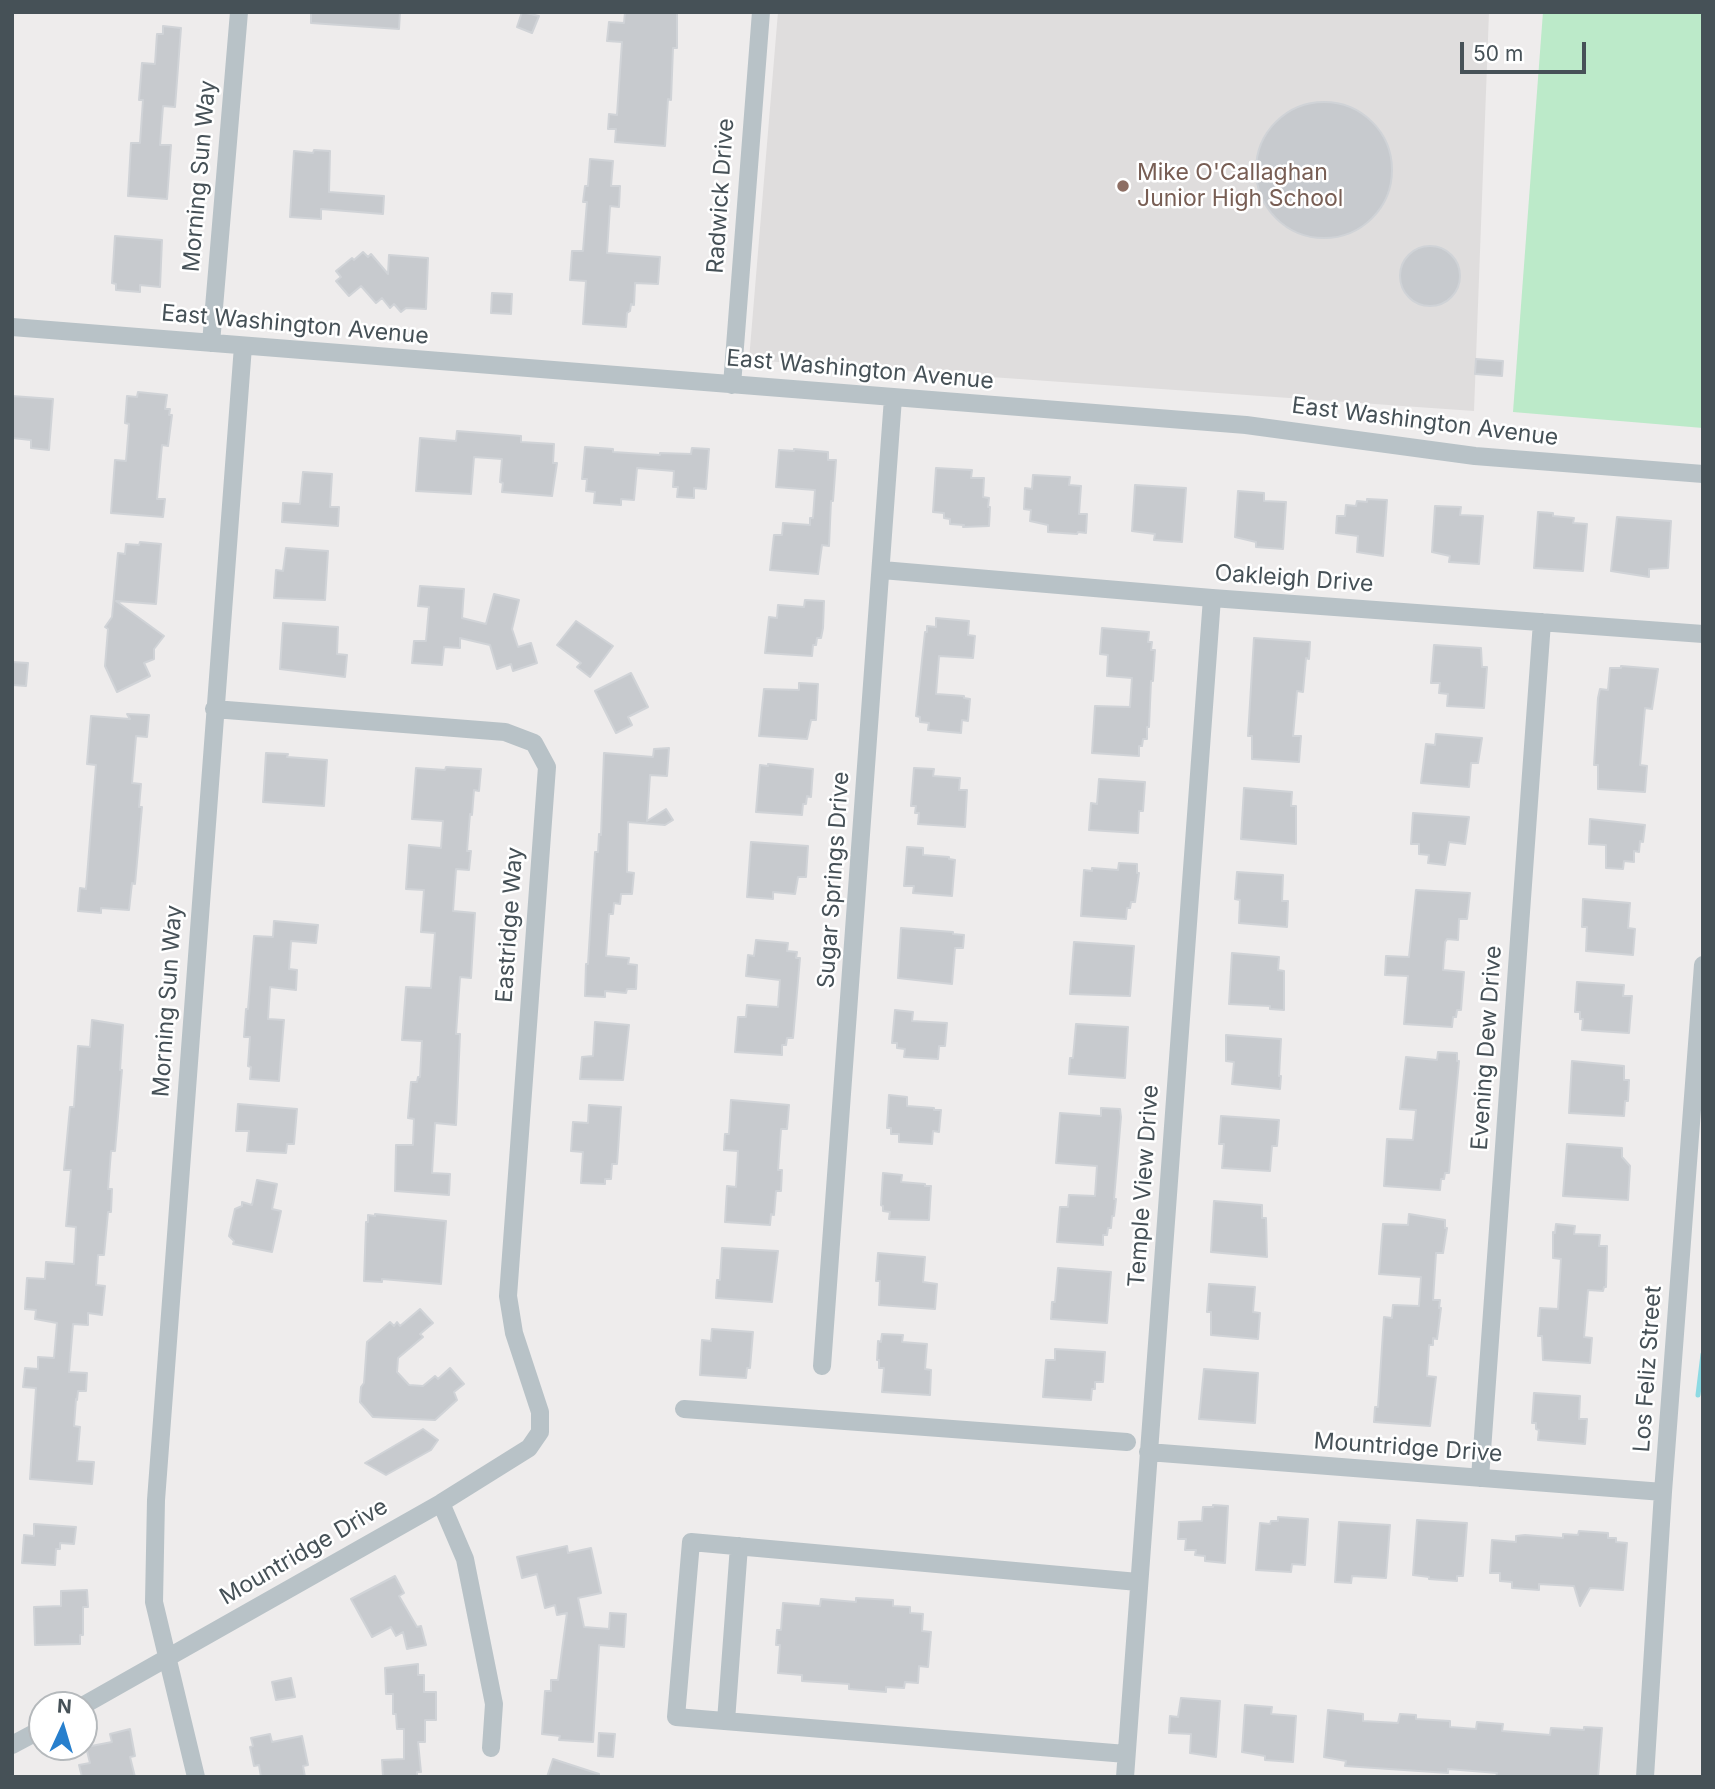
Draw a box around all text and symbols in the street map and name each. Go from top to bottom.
scale bar [1463,28,1589,72]
text: 50 m [1473,41,1523,66]
street label: Morning Sun Way [178,79,222,273]
street label: Radwick Drive [702,118,740,274]
place label: Mike O'Callaghan Junior High School [1137,159,1343,213]
marker: Mike O'Callaghan Junior High School [1115,178,1131,194]
street label: East Washington Avenue [160,300,430,350]
street label: East Washington Avenue [725,345,995,395]
street label: East Washington Avenue [1290,392,1560,452]
street label: Oakleigh Drive [1214,560,1374,598]
street label: Sugar Springs Drive [813,771,855,989]
street label: Eastridge Way [491,846,529,1004]
street label: Morning Sun Way [148,904,188,1098]
street label: Evening Dew Drive [1466,945,1508,1151]
street label: Temple View Drive [1123,1084,1165,1288]
street label: Los Feliz Street [1628,1285,1668,1453]
street label: Mountridge Drive [1313,1428,1503,1468]
street label: Mountridge Drive [215,1493,393,1611]
north arrow [28,1691,98,1761]
text: N [56,1695,72,1719]

